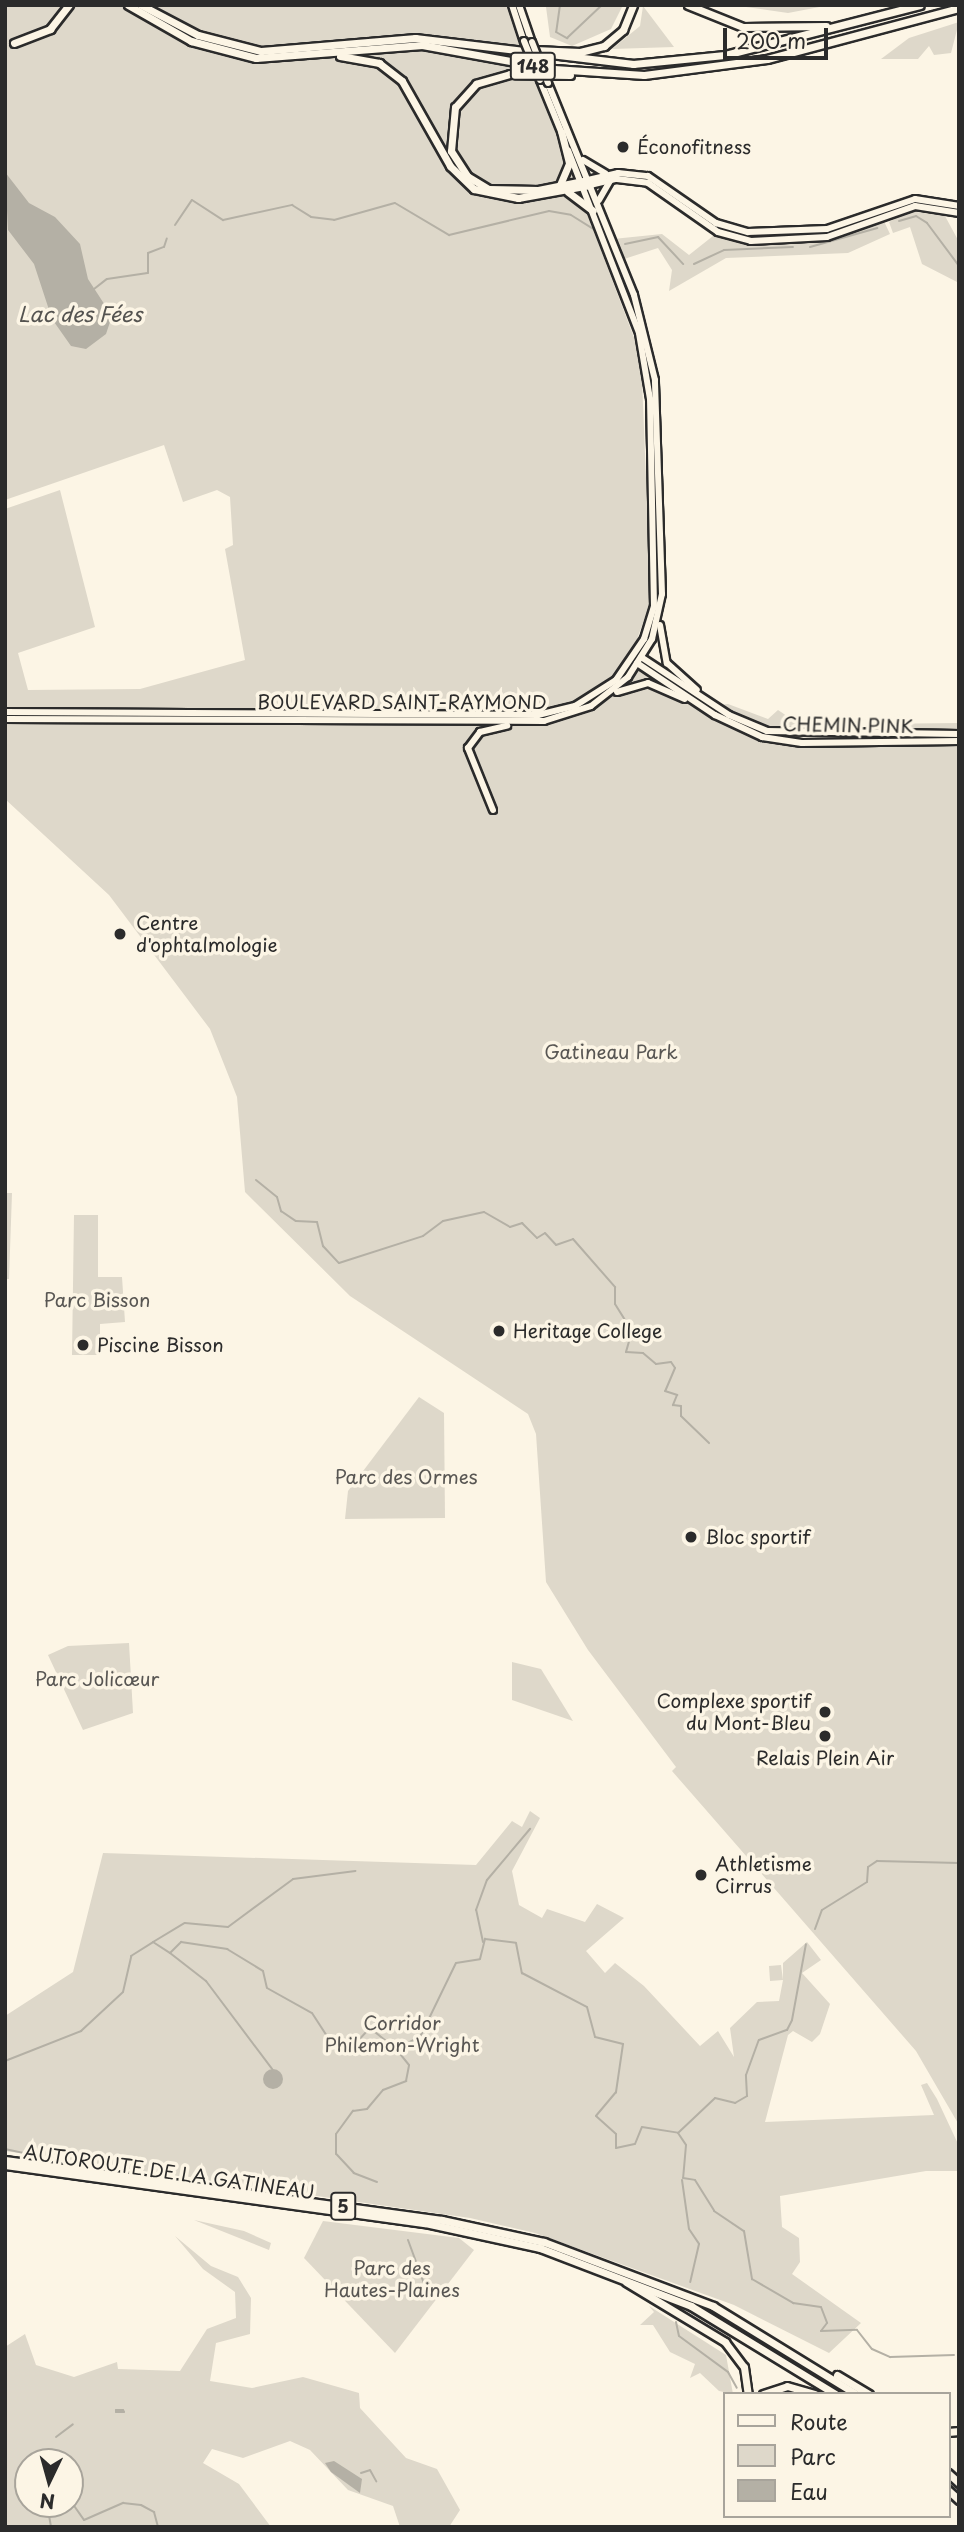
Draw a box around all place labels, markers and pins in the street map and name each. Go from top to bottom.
place label: Éconofitness [637,136,751,158]
marker: Éconofitness [615,139,631,155]
place label: Centre d'ophtalmologie [136,912,278,956]
marker: Centre d'ophtalmologie [110,924,130,944]
place label: Heritage College [513,1320,664,1342]
marker: Heritage College [491,1323,507,1339]
place label: Piscine Bisson [97,1334,224,1356]
marker: Piscine Bisson [75,1337,91,1353]
place label: Bloc sportif [705,1526,811,1548]
marker: Bloc sportif [683,1529,699,1545]
place label: Complexe sportif du Mont-Bleu [656,1690,811,1734]
marker: Complexe sportif du Mont-Bleu [817,1704,833,1720]
marker: Relais Plein Air [817,1728,833,1744]
place label: Relais Plein Air [756,1747,894,1769]
place label: Athletisme Cirrus [715,1853,812,1897]
marker: Athletisme Cirrus [693,1867,709,1883]

